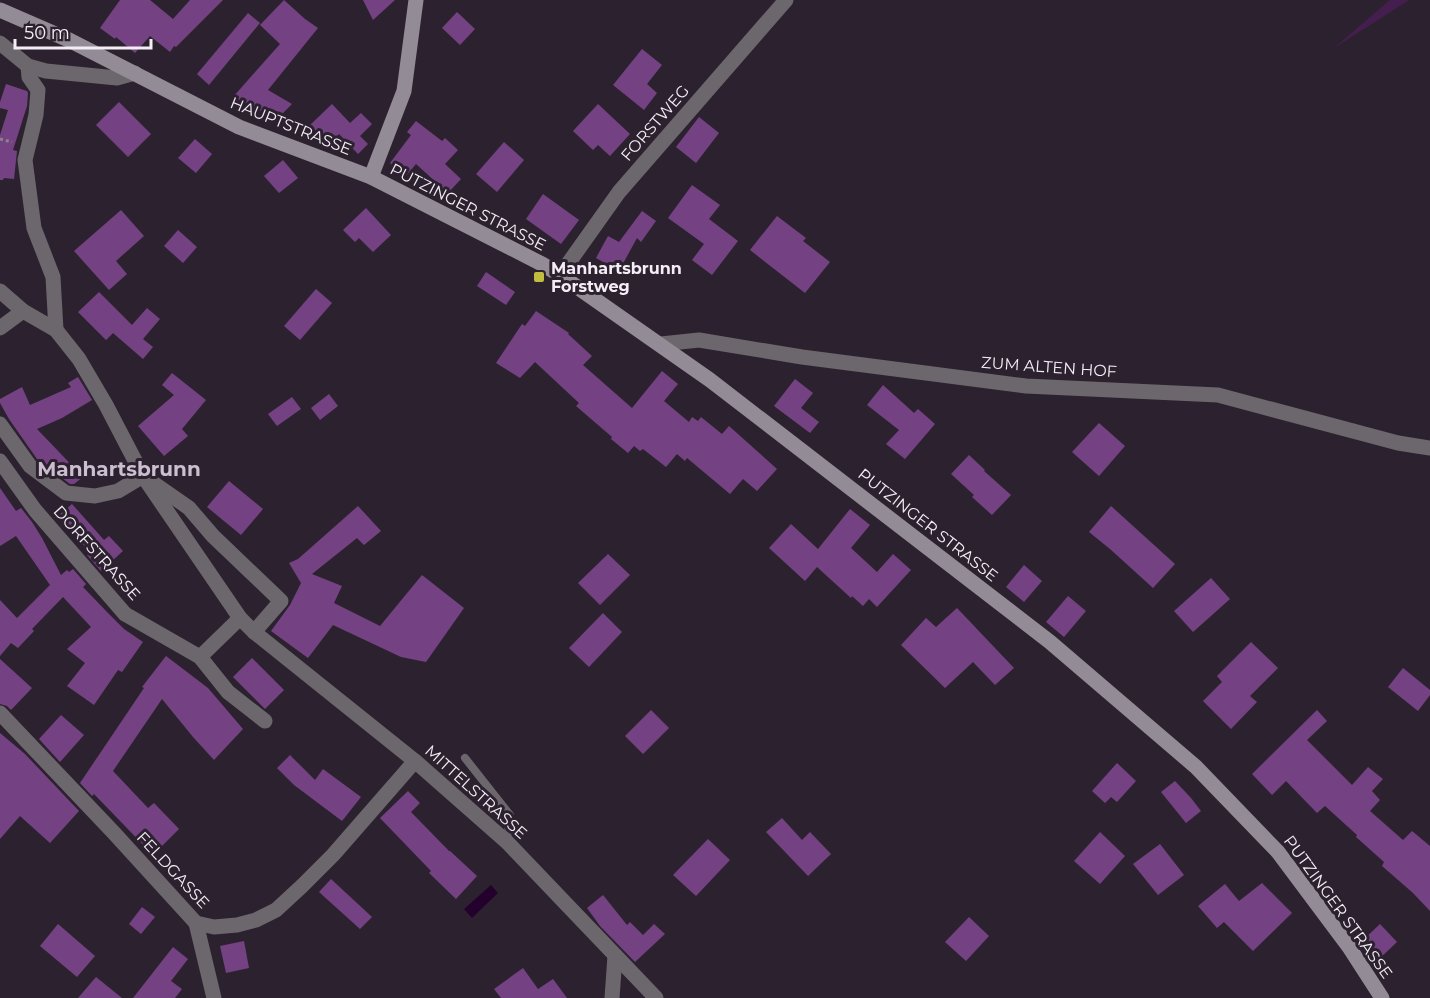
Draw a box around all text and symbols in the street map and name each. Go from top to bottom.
scale bar [15,12,152,50]
text: 50 m [24,22,70,44]
street label: FORSTWEG [617,81,693,165]
street label: HAUPTSTRASSE [228,93,354,159]
street label: PUTZINGER STRASSE [387,159,549,255]
place label: Manhartsbrunn Forstweg [551,259,682,296]
marker: Manhartsbrunn Forstweg [532,270,546,284]
street label: ZUM ALTEN HOF [981,353,1117,381]
district label: Manhartsbrunn [37,457,201,481]
street label: PUTZINGER STRASSE [854,464,1002,586]
street label: DORFSTRASSE [50,502,144,604]
street label: MITTELSTRASSE [421,741,531,843]
street label: FELDGASSE [133,828,213,912]
street label: PUTZINGER STRASSE [1280,832,1396,982]

